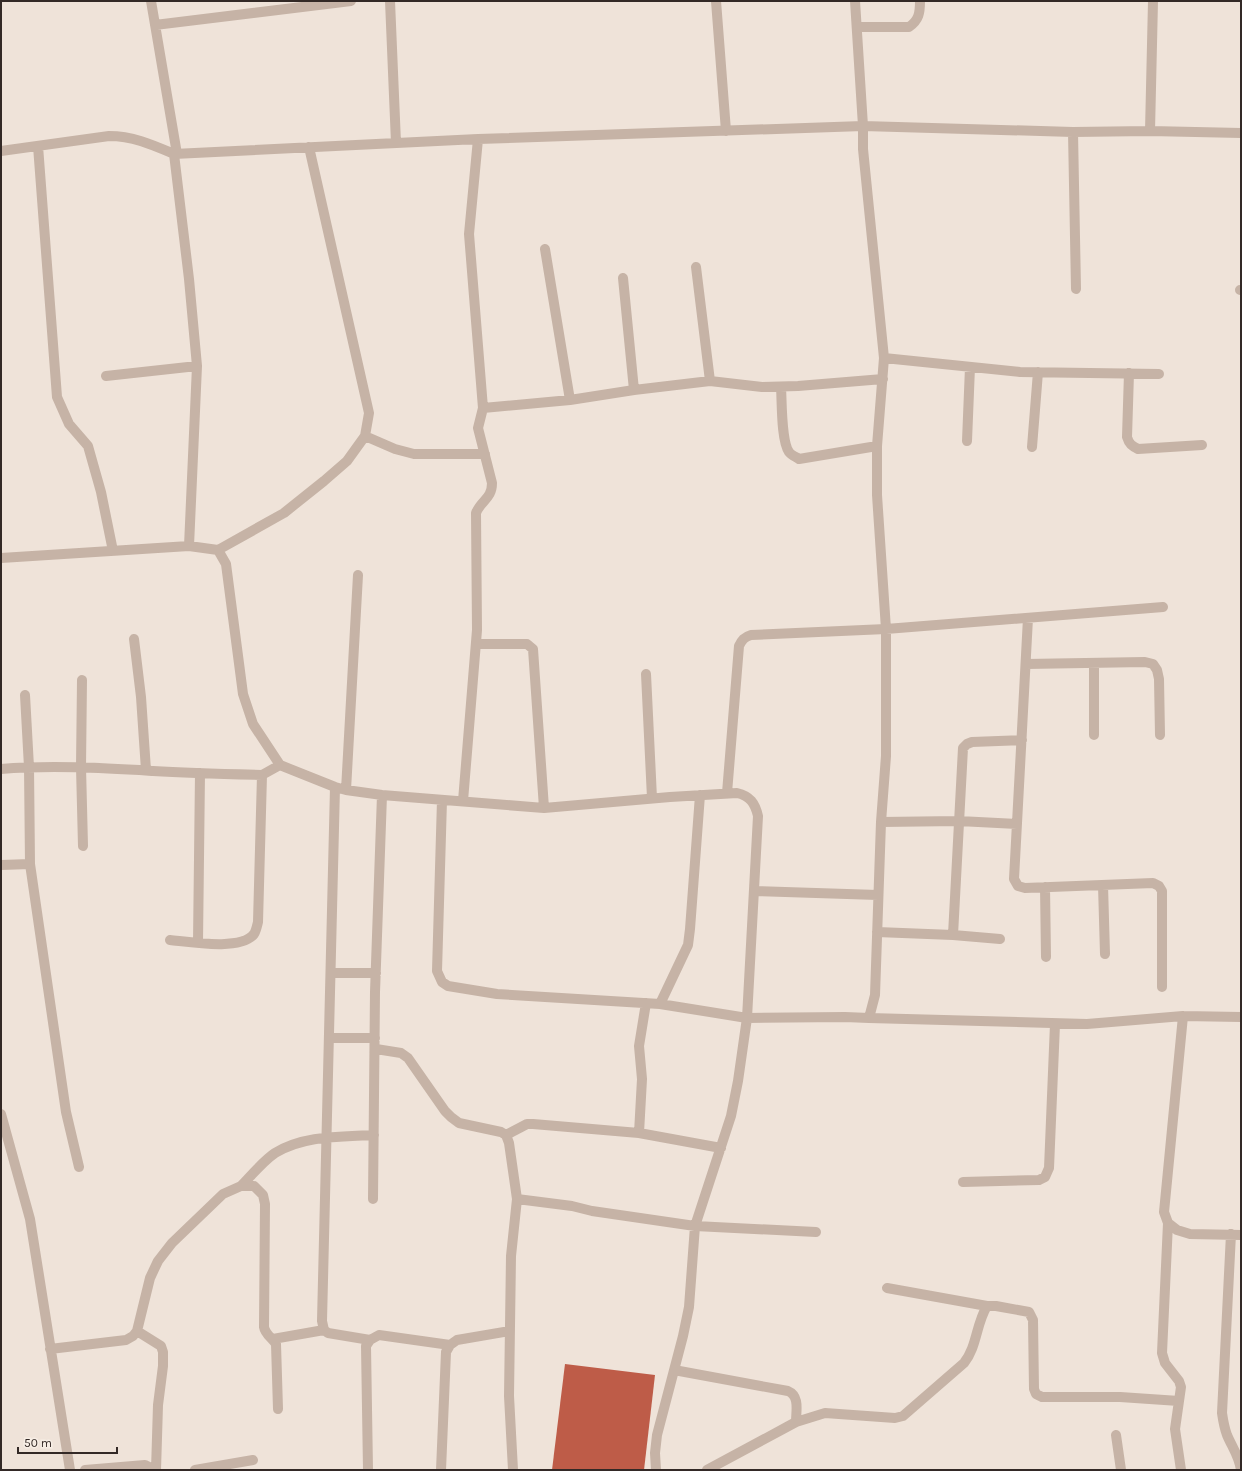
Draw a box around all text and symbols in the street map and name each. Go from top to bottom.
scale bar [18,1429,117,1455]
text: 50 m [24,1436,52,1450]

